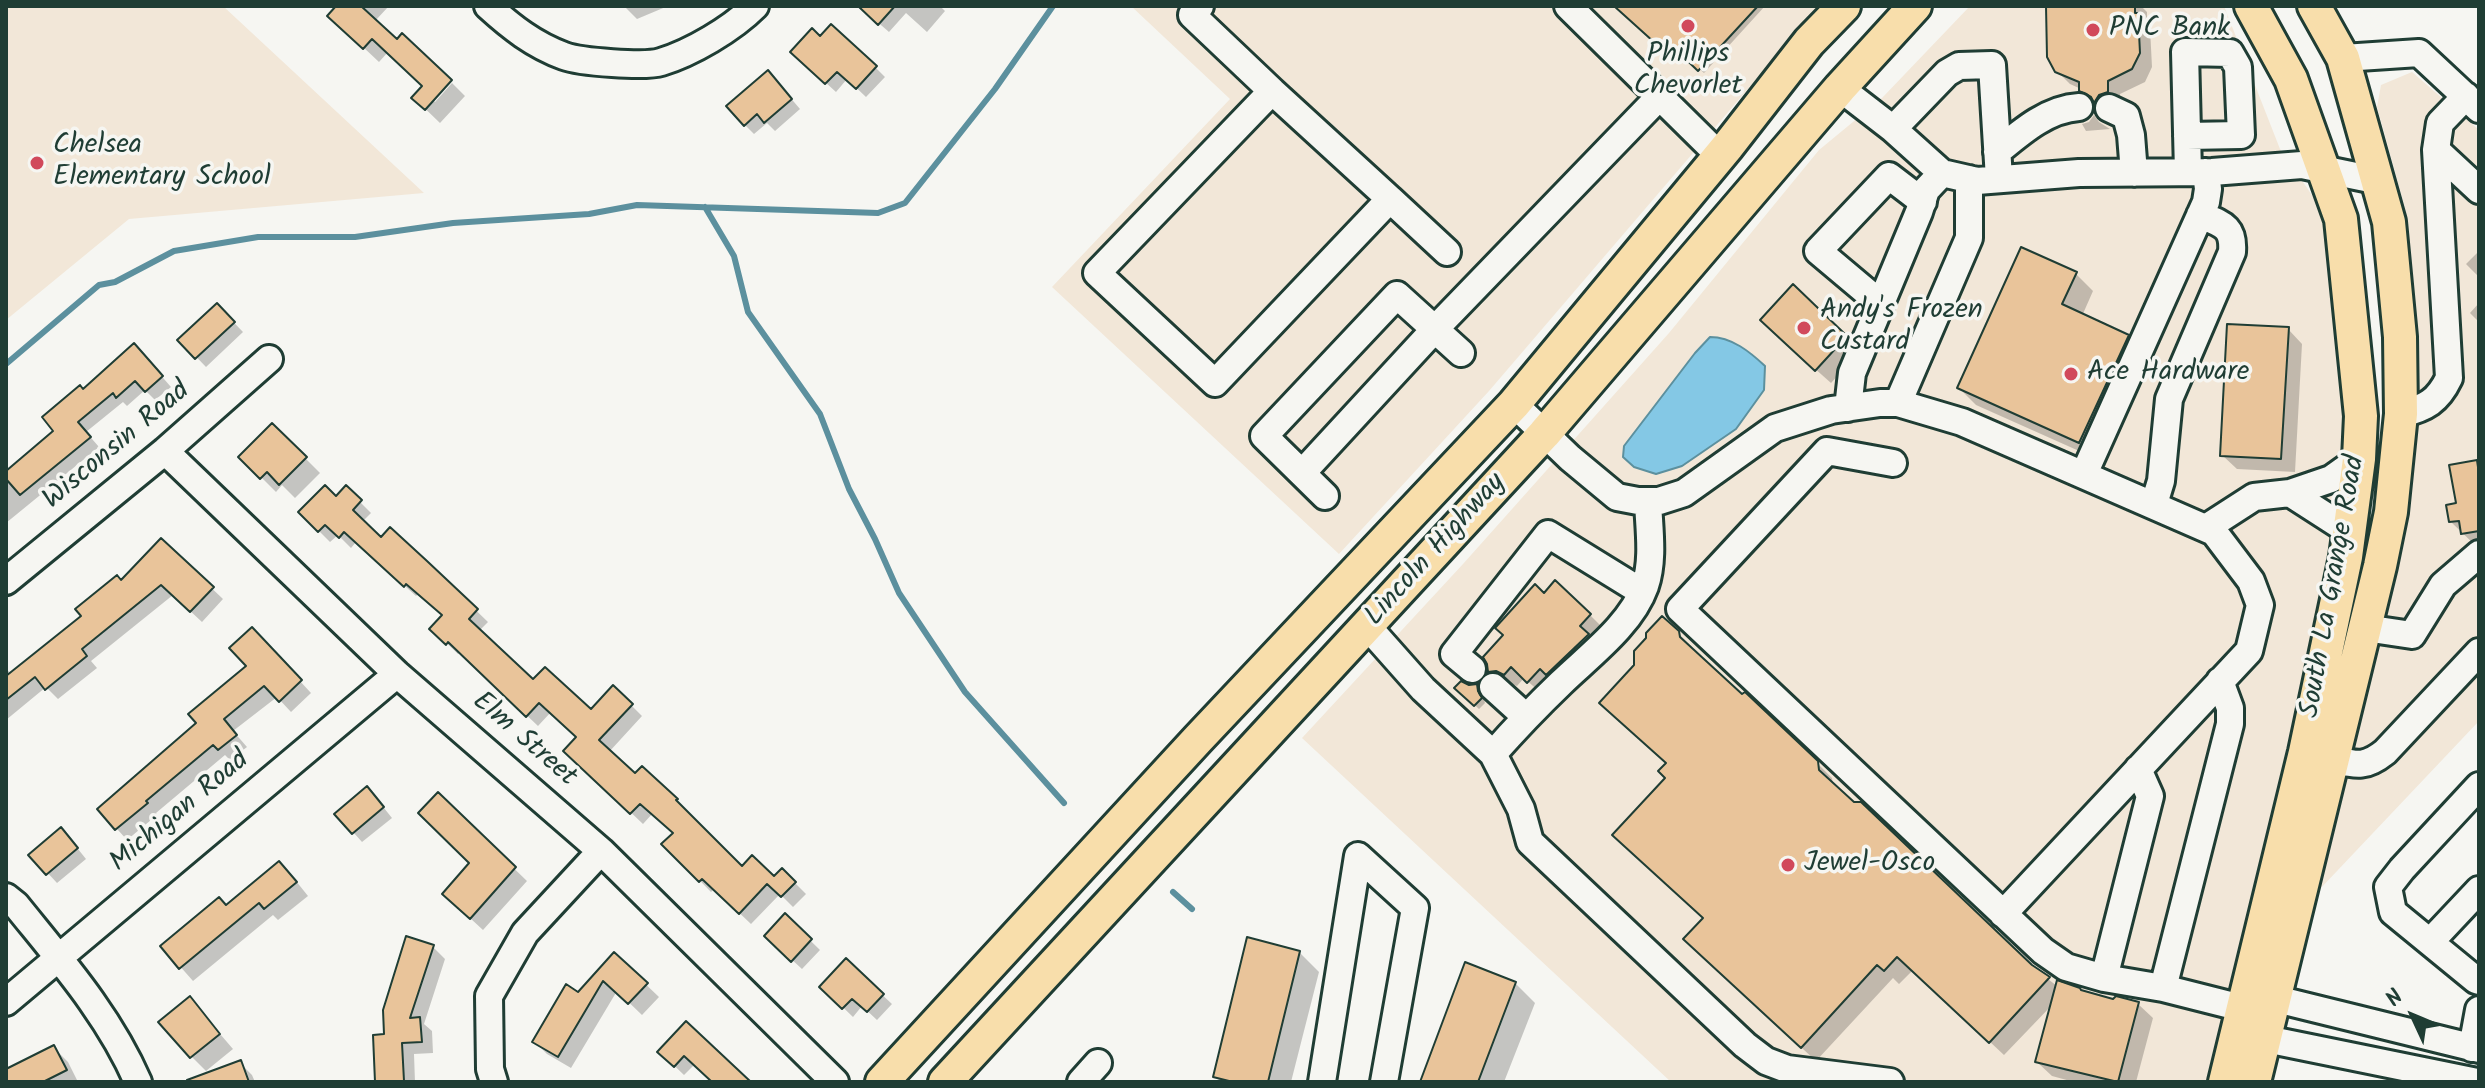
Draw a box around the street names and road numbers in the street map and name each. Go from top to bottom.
street label: Wisconsin Road [38,376,198,518]
street label: South La Grange Road [2295,453,2375,721]
street label: Lincoln Highway [1360,468,1514,634]
street label: Elm Street [464,686,582,796]
street label: Michigan Road [104,745,258,881]

